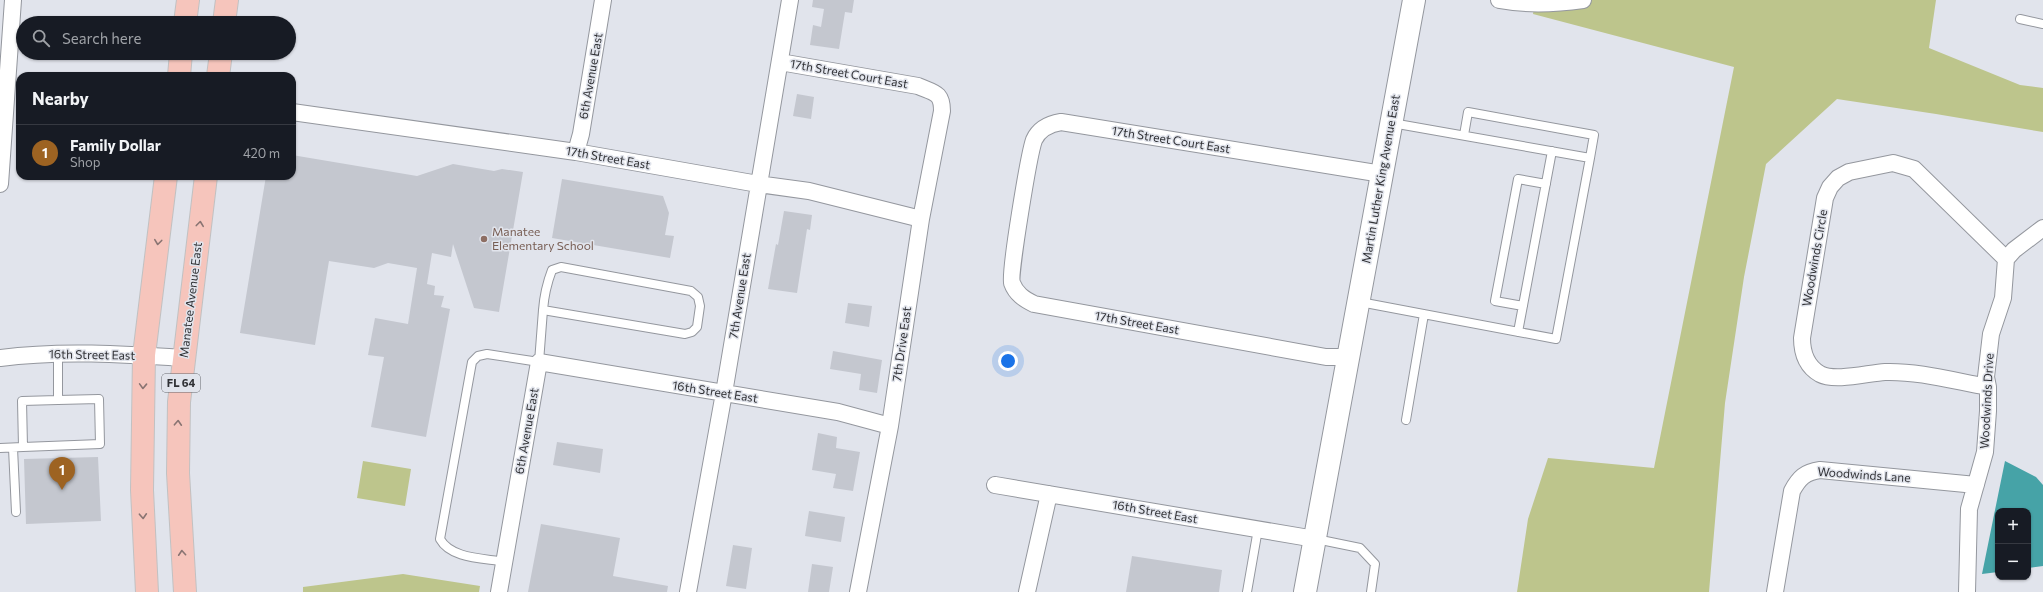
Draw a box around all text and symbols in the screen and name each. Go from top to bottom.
search box [16,16,296,60]
icon: search [30,27,52,49]
text: Search here [62,29,141,47]
street label: 6th Avenue East [576,31,605,120]
street label: 17th Street Court East [789,56,909,90]
text: Nearby [32,88,89,109]
street label: Martin Luther King Avenue East [1358,93,1402,264]
street label: 17th Street Court East [1111,123,1231,155]
text: Family Dollar [70,136,161,154]
street label: 17th Street East [565,143,652,171]
text: 1 [42,145,48,161]
text: 420 m [243,145,280,161]
text: Shop [70,154,101,170]
street label: Woodwinds Circle [1799,208,1829,307]
one-way arrow [195,221,204,228]
place label: Manatee Elementary School [492,224,594,252]
marker: Manatee Elementary School [479,234,489,244]
one-way arrow [154,239,163,246]
street label: Manatee Avenue East [176,241,204,359]
street label: 7th Avenue East [725,252,753,340]
street label: 7th Drive East [889,305,913,382]
street label: 17th Street East [1094,308,1181,336]
street label: 16th Street East [49,346,135,362]
your location [998,351,1018,371]
street label: Woodwinds Drive [1977,353,1996,449]
road number: FL 64 [162,374,200,392]
street label: 16th Street East [671,377,759,405]
one-way arrow [139,383,147,389]
street label: 6th Avenue East [512,386,541,475]
one-way arrow [174,420,183,426]
pin: 1 [49,457,75,490]
street label: Woodwinds Lane [1817,464,1911,484]
street label: 16th Street East [1111,497,1199,525]
map controls [1995,508,2031,580]
button: + [1995,508,2031,544]
one-way arrow [138,513,147,519]
button: − [1995,544,2031,580]
one-way arrow [178,550,187,556]

